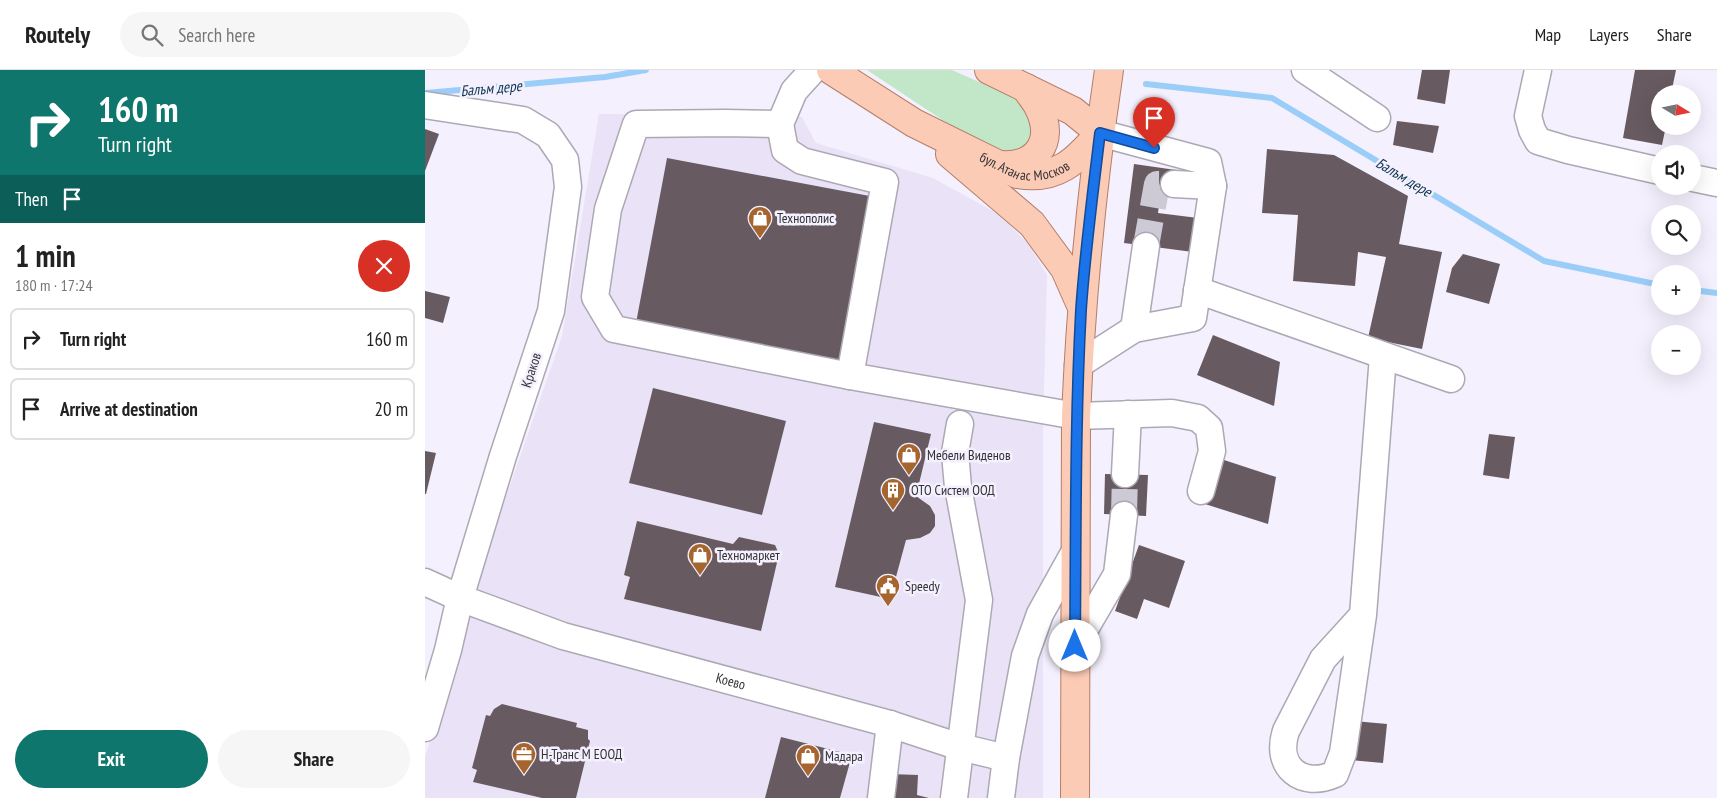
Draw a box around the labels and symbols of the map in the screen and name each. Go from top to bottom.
water label: Балъм дере [460,76,523,100]
north arrow [1651,85,1701,135]
pin [1133,97,1175,148]
street label: бул. Атанас Москов [977,148,1073,185]
water label: Балъм дере [1373,153,1436,201]
shop icon: Технополис [747,205,773,239]
place label: Технополис [777,209,834,227]
street label: Краков [517,350,545,390]
shop icon: Мебели Виденов [896,442,922,476]
place label: Мебели Виденов [927,446,1011,464]
building icon: ОТО Систем ООД [880,477,906,511]
place label: ОТО Систем ООД [911,481,995,499]
shop icon: Техномаркет [687,542,713,576]
place label: Техномаркет [717,546,780,564]
public building icon: Speedy [875,573,901,607]
place label: Speedy [905,577,941,595]
position arrow [1048,619,1100,671]
street label: Коево [714,669,747,694]
office icon: Н-Транс М ЕООД [511,741,537,775]
shop icon: Мадара [795,743,821,777]
place label: Н-Транс М ЕООД [541,745,623,763]
place label: Мадара [825,747,863,765]

